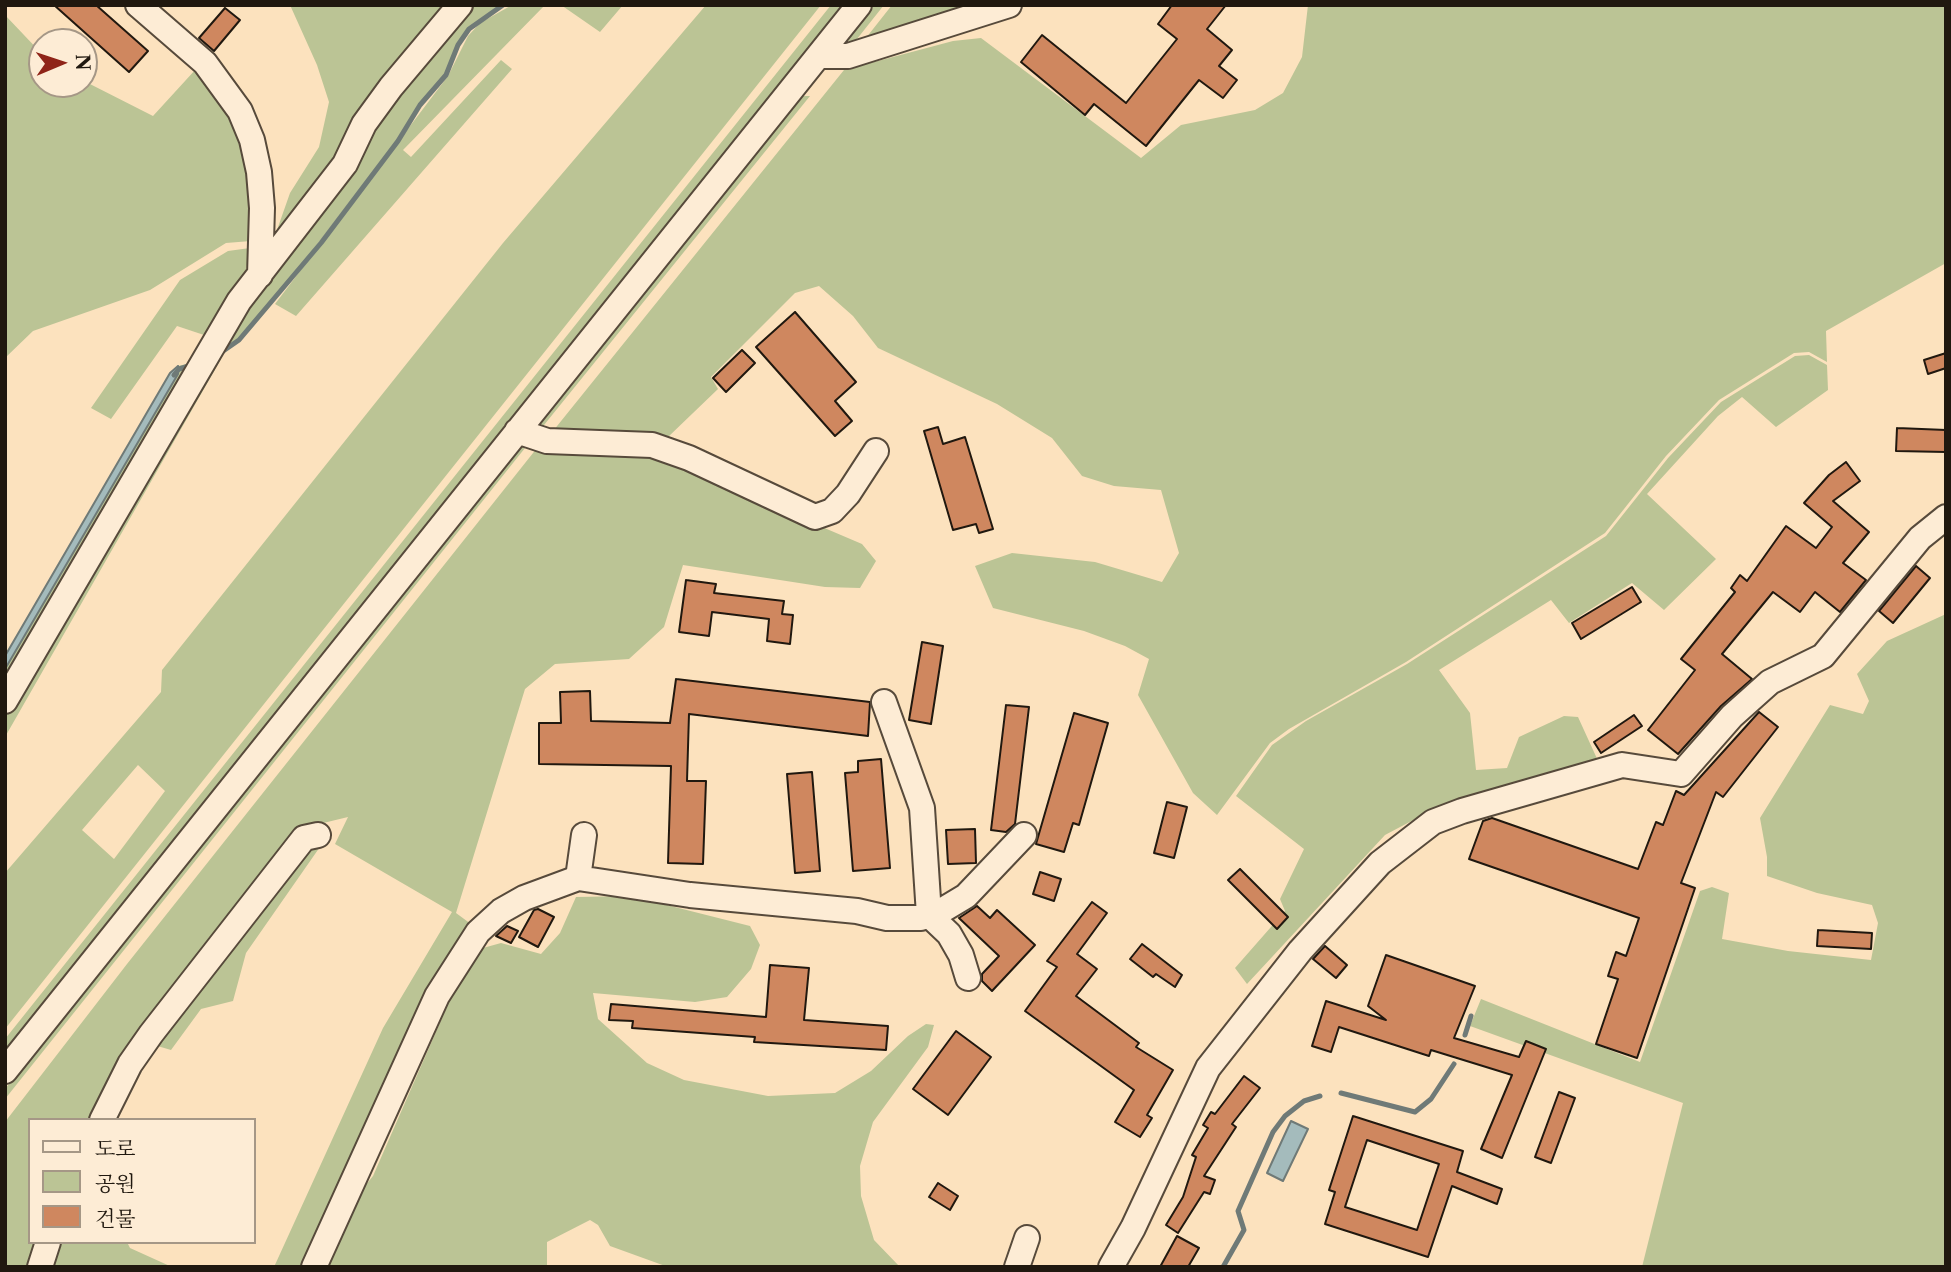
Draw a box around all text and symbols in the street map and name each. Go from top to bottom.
north arrow [28,28,98,98]
text: N [71,54,94,71]
legend [28,1118,256,1244]
text: 도로 [95,1136,136,1161]
text: 공원 [95,1171,136,1196]
text: 건물 [95,1206,136,1231]

